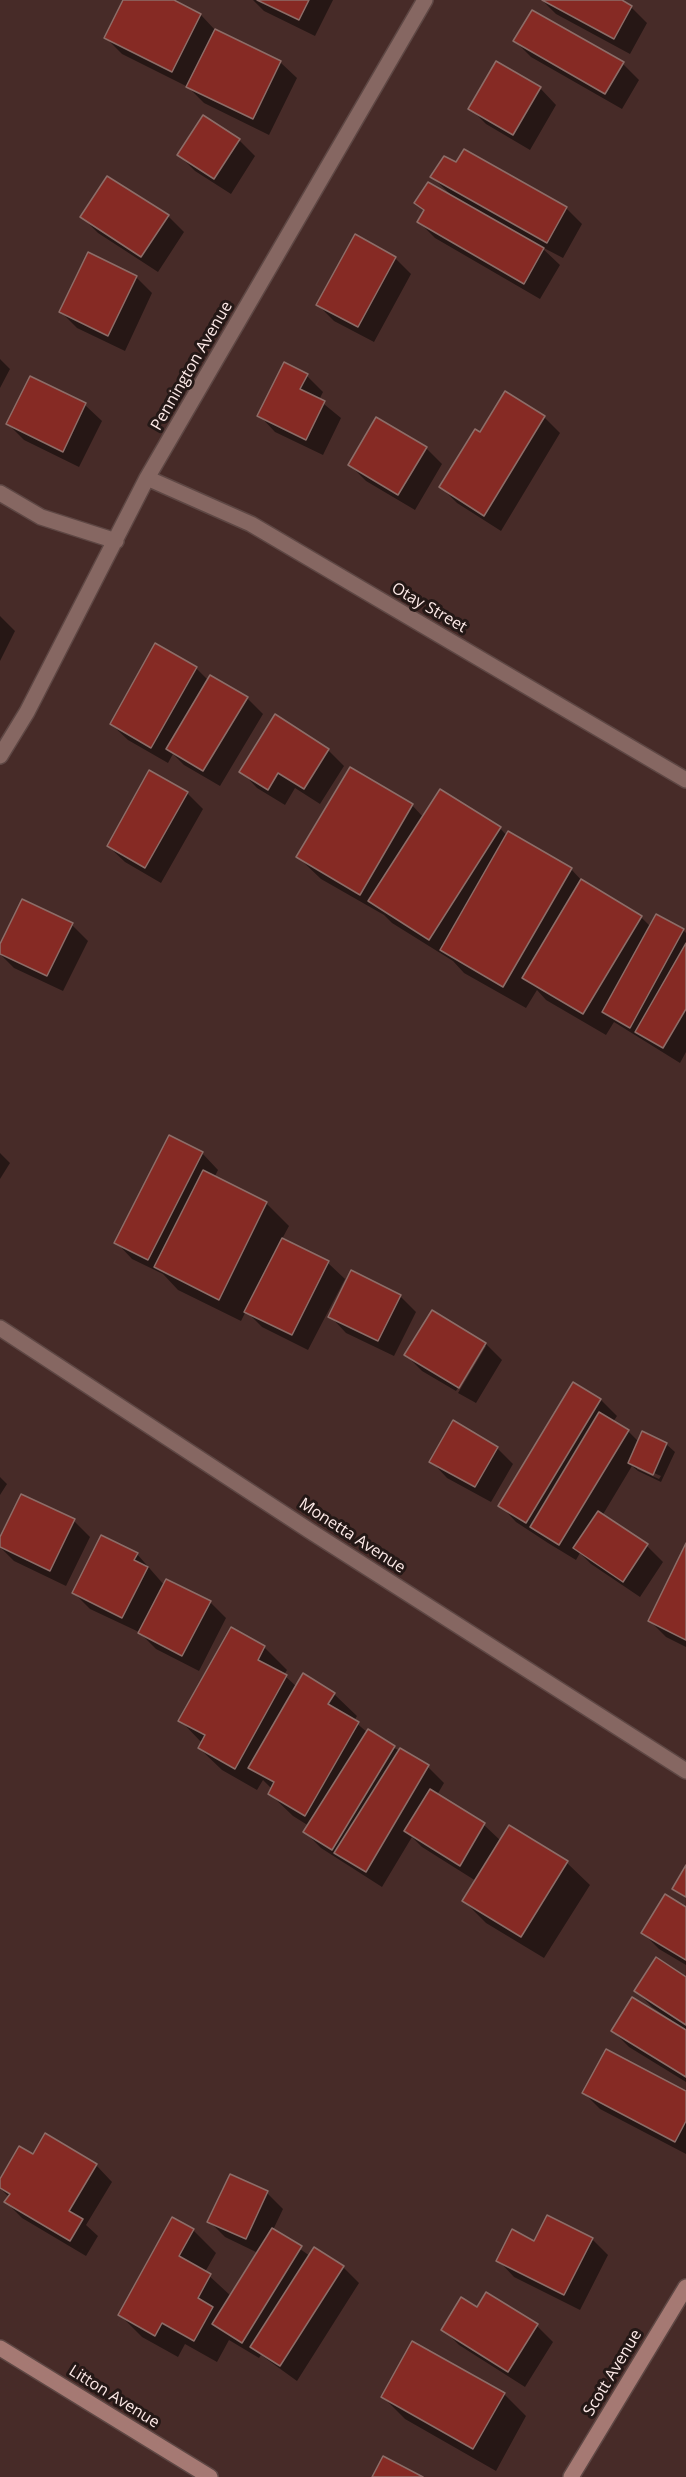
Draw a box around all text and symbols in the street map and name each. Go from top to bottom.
street label: Pennington Avenue [147,298,237,434]
street label: Otay Street [388,579,470,637]
street label: Monetta Avenue [295,1494,409,1578]
street label: Scott Avenue [580,2326,646,2420]
street label: Litton Avenue [65,2362,163,2432]

